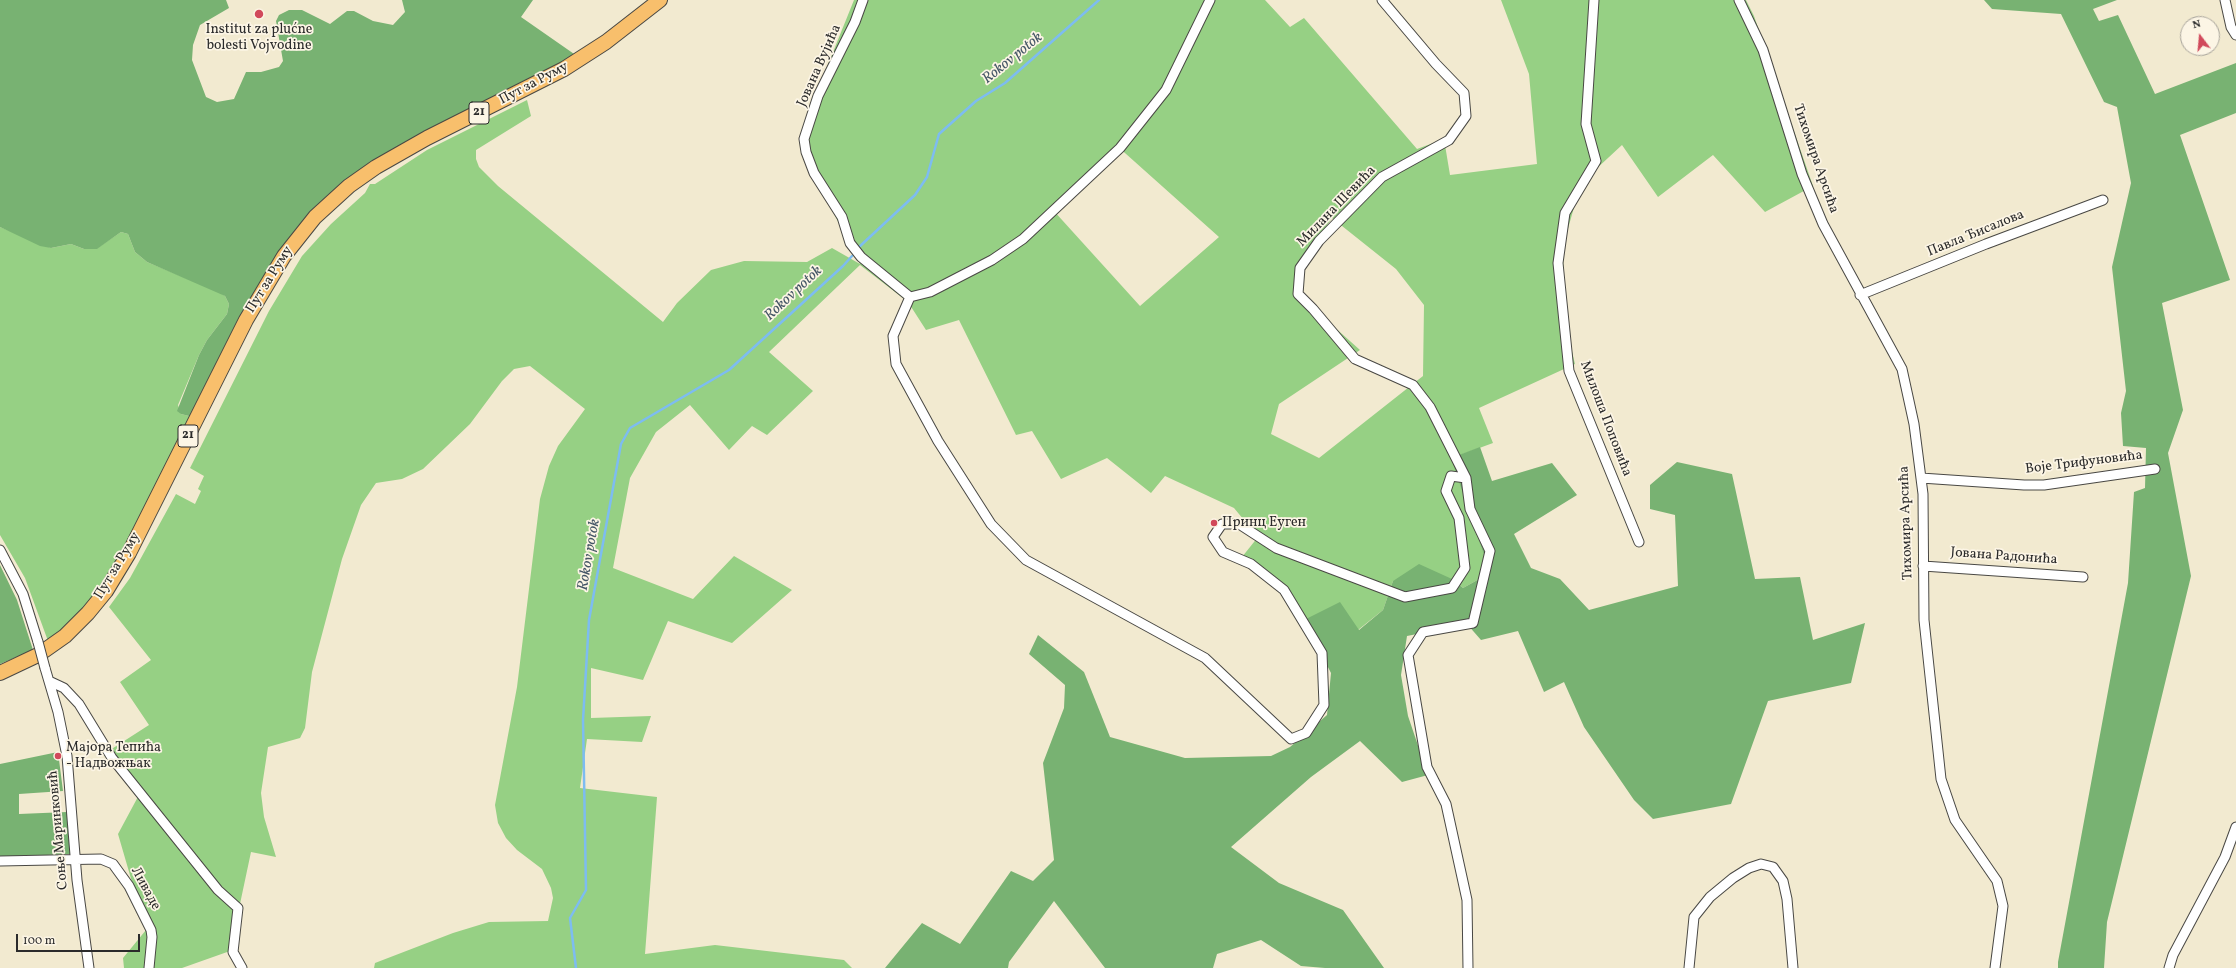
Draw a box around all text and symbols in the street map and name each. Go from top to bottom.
marker: Institut za plućne bolesti Vojvodine [253,8,265,20]
north arrow [2180,16,2220,56]
text: N [2191,17,2203,33]
place label: Institut za plućne bolesti Vojvodine [206,22,312,54]
street label: Јована Вујића [794,22,846,110]
water label: Rokov potok [979,29,1047,89]
street label: Пут за Руму [497,59,571,109]
road number: 21 [469,102,489,124]
street label: Тихомира Арсића [1788,102,1842,216]
street label: Милана Шевића [1294,163,1380,251]
street label: Павла Ђисалова [1925,207,2027,261]
street label: Пут за Руму [243,244,297,316]
water label: Rokov potok [761,263,827,325]
street label: Милоша Поповића [1575,359,1635,479]
road number: 21 [178,425,198,447]
street label: Воје Трифуновића [2024,447,2144,479]
street label: Тихомира Арсића [1897,466,1917,580]
place label: Принц Еуген [1222,515,1306,531]
water label: Rokov potok [575,518,605,592]
marker: Принц Еуген [1209,518,1219,528]
street label: Пут за Руму [91,529,145,603]
street label: Јована Радонића [1950,545,2058,569]
place label: Мајора Тепића - Надвожњак [66,740,161,772]
marker: Мајора Тепића - Надвожњак [53,751,63,761]
street label: Соње Маринковић [45,770,73,890]
street label: Ливаде [126,865,164,913]
scale bar [18,926,142,952]
text: 100 m [23,933,55,949]

